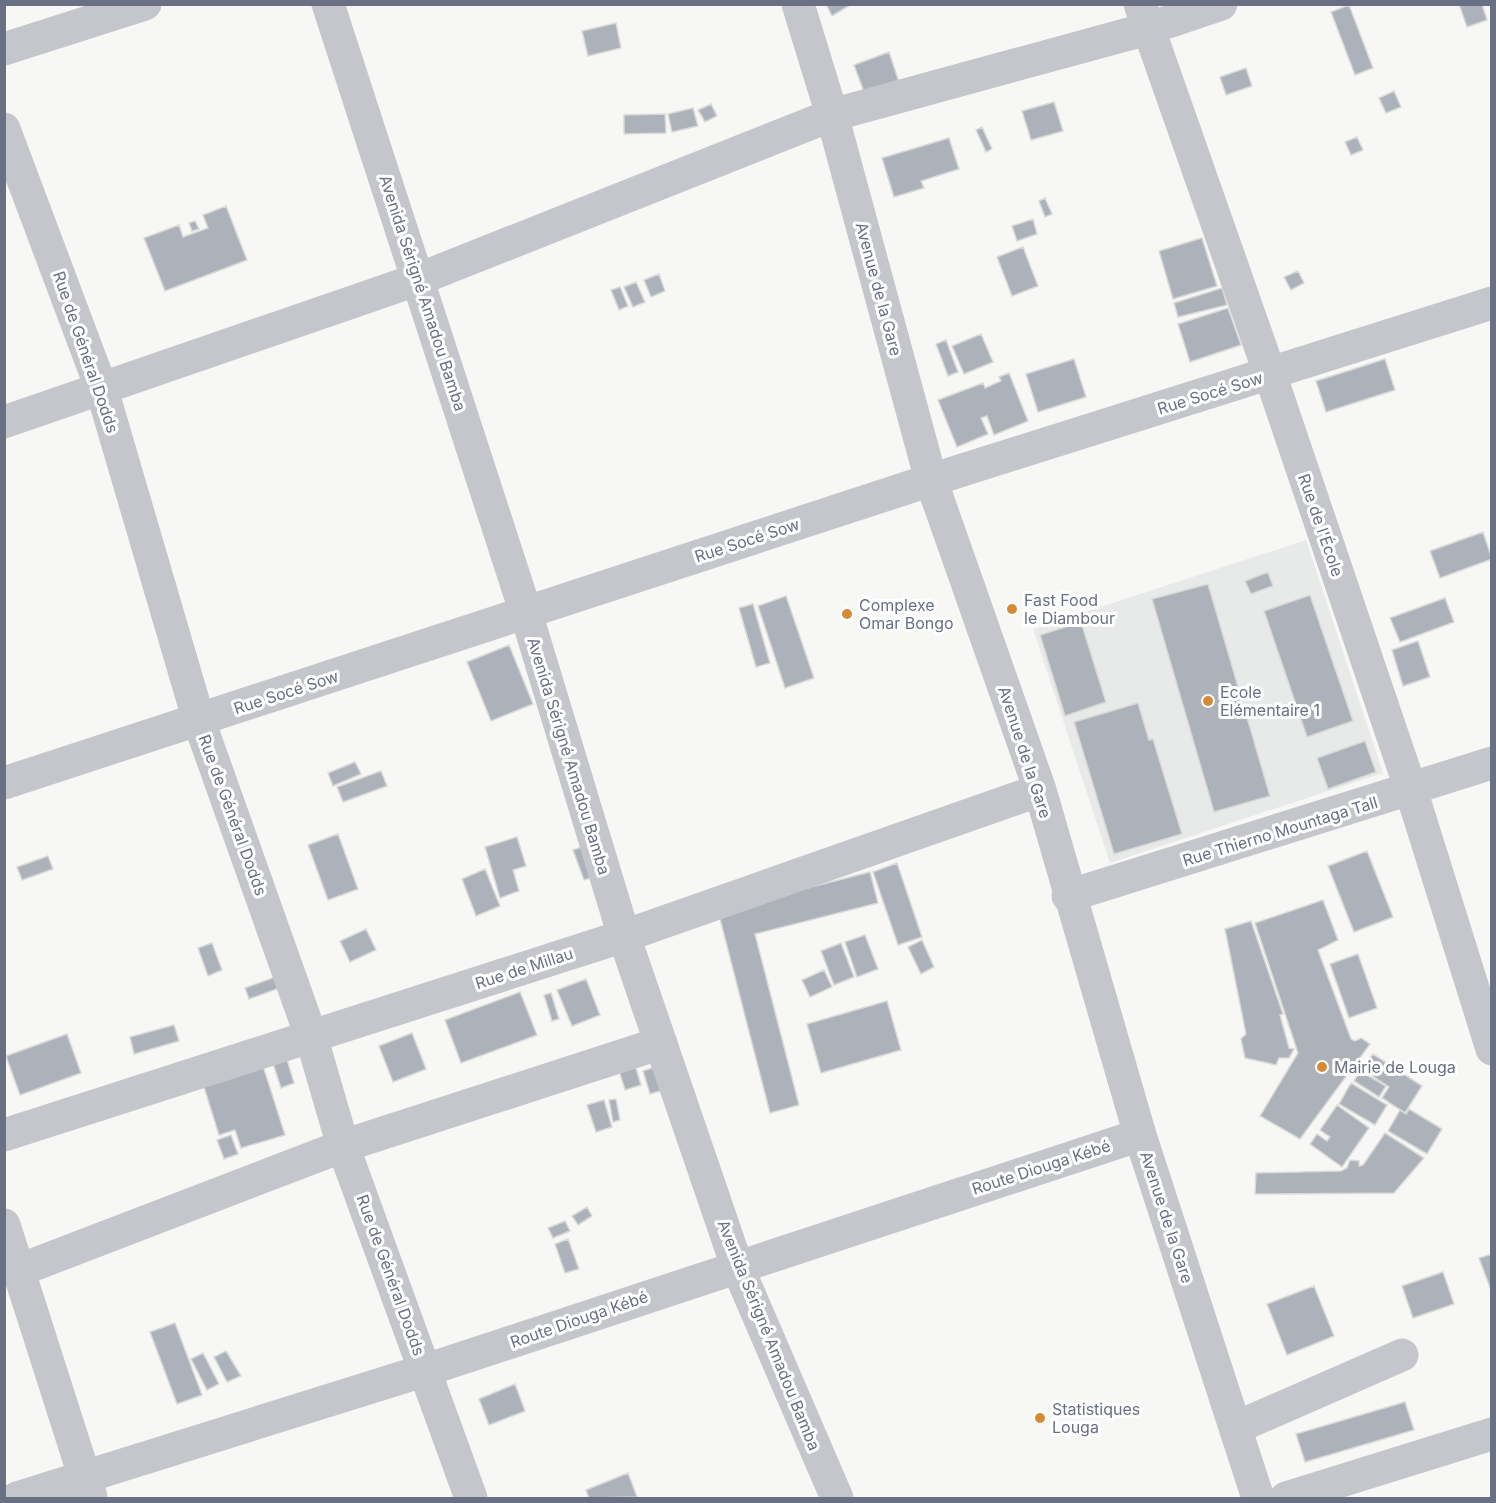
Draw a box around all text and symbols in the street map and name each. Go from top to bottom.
street label: Avenida Sérigné Amadou Bamba [375,172,471,414]
street label: Avenue de la Gare [852,220,906,358]
street label: Rue de Général Dodds [49,268,123,436]
street label: Rue Socé Sow [1155,367,1265,419]
street label: Rue de l'École [1294,471,1348,579]
street label: Rue Socé Sow [692,514,802,566]
place label: Fast Food le Diambour [1024,590,1115,628]
place label: Complexe Omar Bongo [859,595,954,633]
marker: Fast Food le Diambour [1005,602,1019,616]
marker: Complexe Omar Bongo [840,607,854,621]
street label: Avenida Sérigné Amadou Bamba [523,635,615,877]
street label: Rue Socé Sow [231,666,341,718]
place label: Ecole Elémentaire 1 [1220,682,1320,720]
street label: Avenue de la Gare [994,683,1056,821]
marker: Ecole Elémentaire 1 [1201,694,1215,708]
street label: Rue de Général Dodds [195,732,271,898]
street label: Rue Thierno Mountaga Tall [1180,792,1380,870]
street label: Rue de Millau [473,943,575,993]
place label: Mairie de Louga [1334,1057,1456,1077]
marker: Mairie de Louga [1315,1060,1329,1074]
street label: Route Diouga Kébé [969,1135,1113,1199]
street label: Avenue de la Gare [1136,1148,1198,1286]
street label: Rue de Général Dodds [353,1192,429,1358]
street label: Avenida Sérigné Amadou Bamba [713,1217,825,1453]
street label: Route Diouga Kébé [507,1286,651,1352]
place label: Statistiques Louga [1052,1399,1140,1437]
marker: Statistiques Louga [1033,1411,1047,1425]

